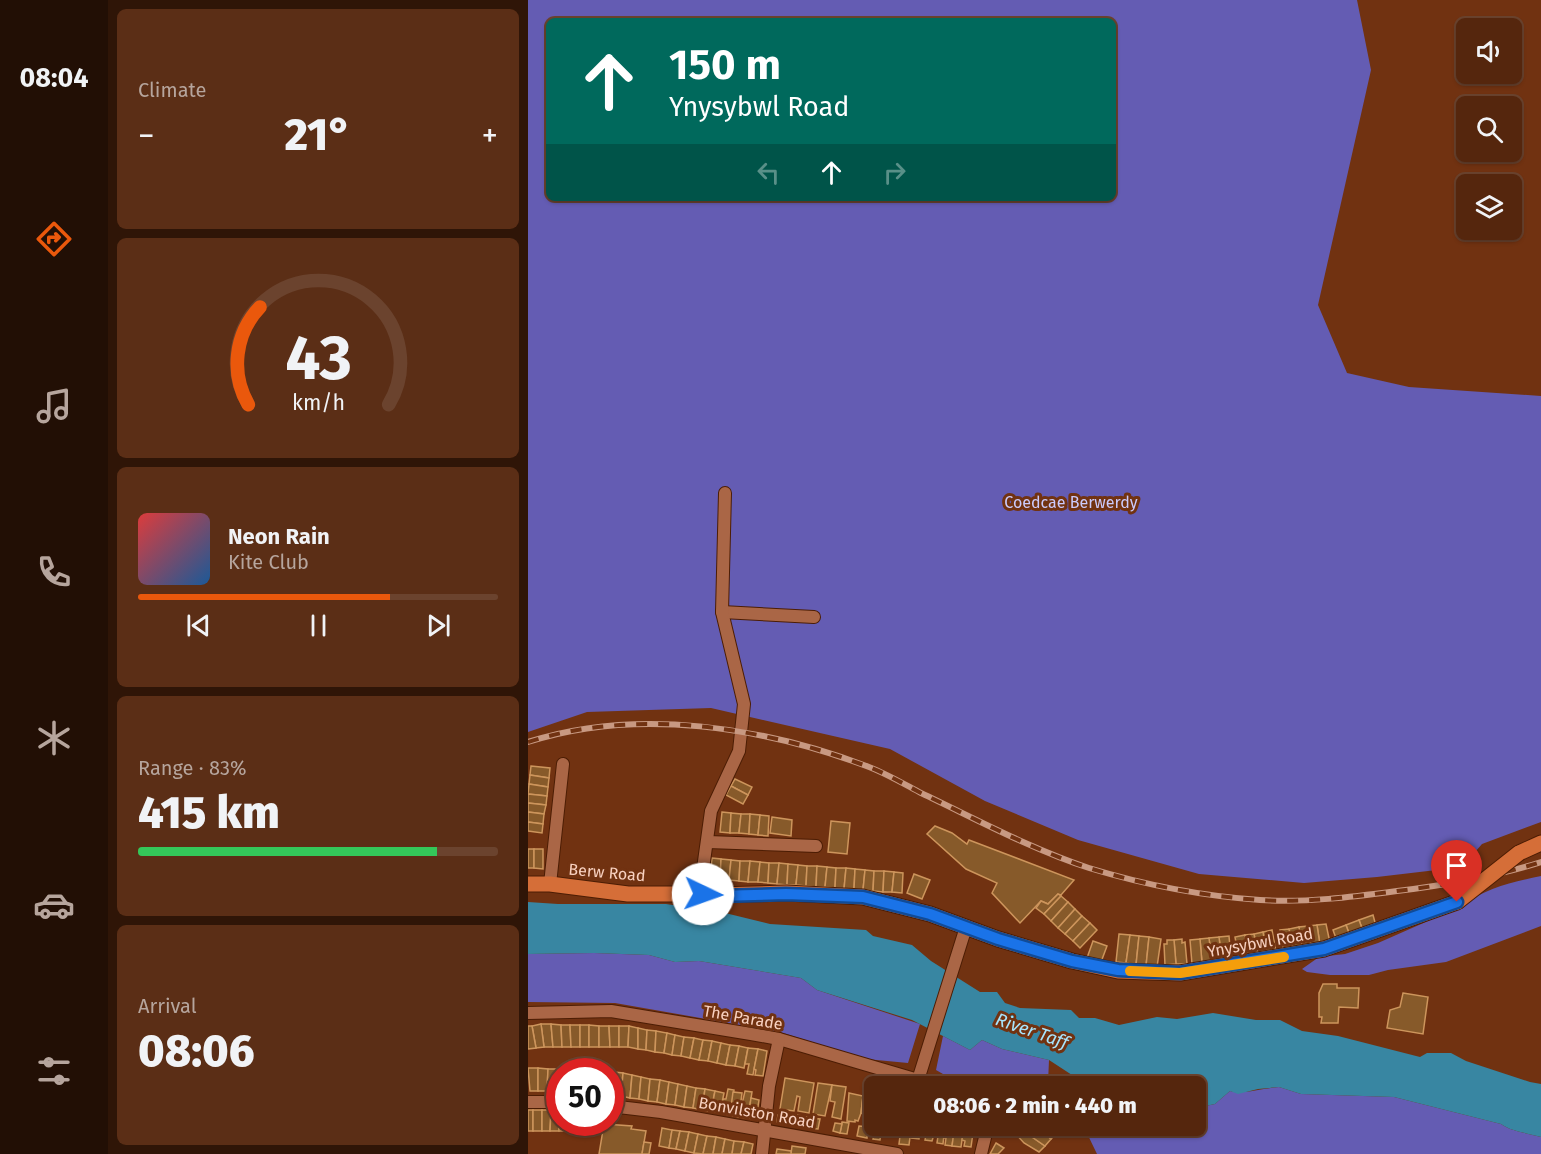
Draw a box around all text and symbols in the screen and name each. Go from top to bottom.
map controls [1456,18,1522,240]
button: sound [1456,18,1522,84]
text: 150 m [669,40,781,90]
icon: ahead [570,42,648,120]
text: 08:04 [19,62,89,94]
text: Climate [138,78,206,102]
text: Ynysybwl Road [669,91,849,123]
button: search [1456,96,1522,162]
text: 21° [284,108,352,162]
text: − [138,116,155,156]
text: + [482,116,498,156]
icon: left [752,156,785,189]
icon: ahead [815,156,848,189]
icon: right [878,156,911,189]
button: layers [1456,174,1522,240]
icon: directions [33,218,75,260]
text: 43 [285,321,351,396]
icon: music [33,385,75,427]
text: km/h [291,390,345,416]
park label: Coedcae Berwerdy [1004,493,1138,512]
text: Neon Rain [228,523,330,550]
text: Kite Club [228,550,309,574]
icon: phone [33,551,75,593]
icon: previous [182,609,215,642]
icon: pause [302,609,335,642]
icon: next [422,609,455,642]
icon: climate [33,717,75,759]
text: Range · 83% [138,756,246,780]
text: 415 km [138,786,280,840]
pin [1431,840,1482,902]
icon: arrive [1440,849,1473,882]
street label: Berw Road [568,860,646,885]
position arrow [671,862,735,926]
icon: car [33,884,75,926]
street label: Ynysybwl Road [1206,924,1314,961]
text: Arrival [138,994,197,1018]
street label: The Parade [702,1001,784,1034]
water label: River Taff [993,1008,1074,1055]
text: 08:06 [138,1024,255,1078]
icon: filters [33,1050,75,1092]
speed limit sign: 50 [546,1058,624,1136]
text: 08:06 · 2 min · 440 m [933,1092,1137,1119]
street label: Bonvilston Road [697,1093,817,1132]

